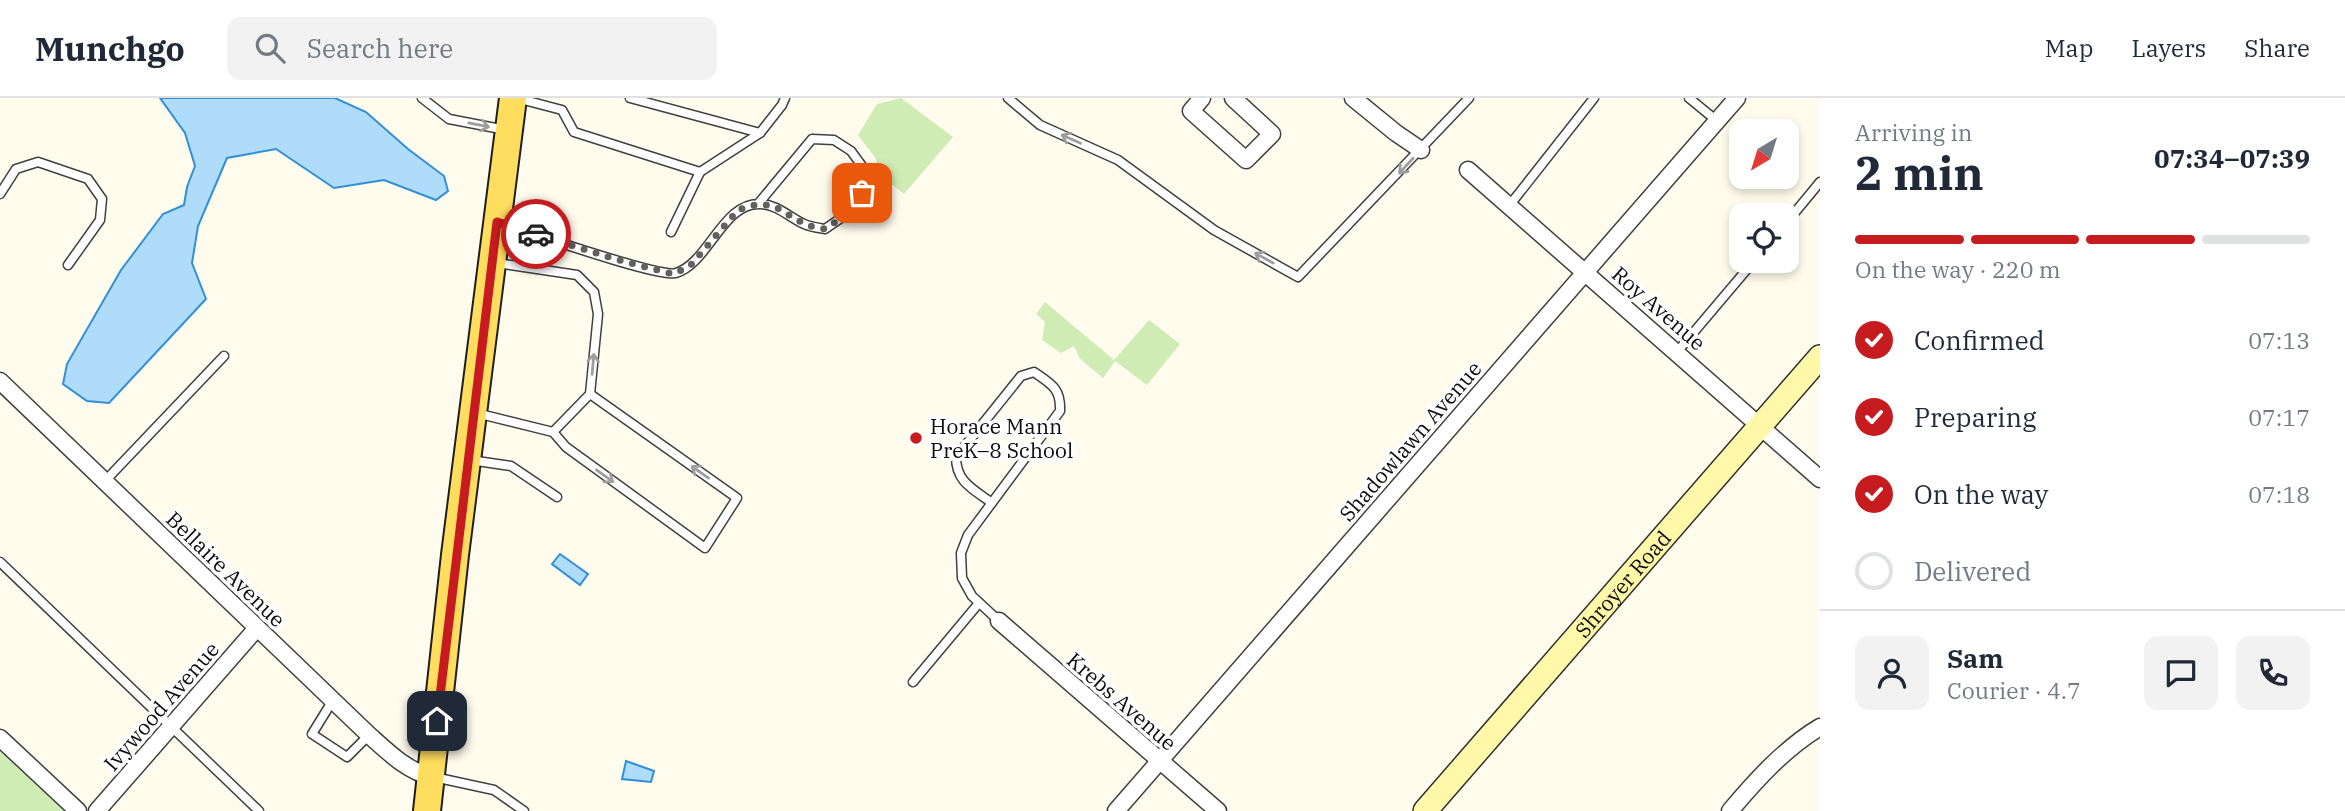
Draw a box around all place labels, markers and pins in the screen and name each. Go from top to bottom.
pin [832,163,892,223]
place label: Horace Mann PreK–8 School [930,412,1073,464]
marker: Horace Mann PreK–8 School [908,430,924,446]
pin [407,691,467,751]

